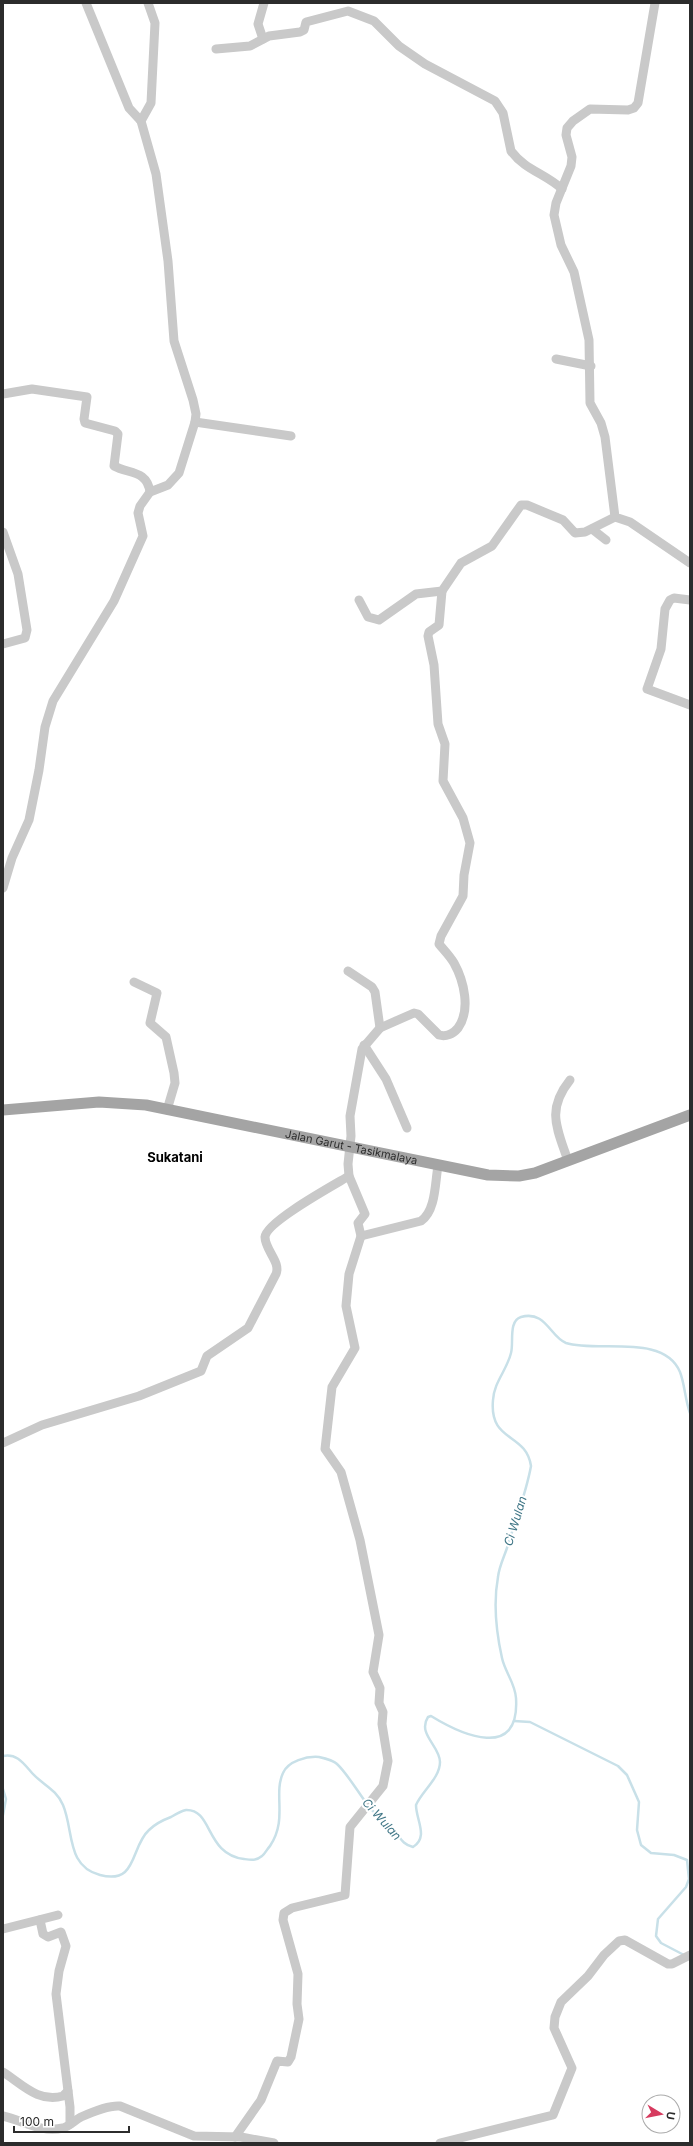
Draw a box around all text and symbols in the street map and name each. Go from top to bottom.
street label: Jalan Garut - Tasikmalaya [284,1127,419,1167]
district label: Sukatani [147,1149,203,1165]
water label: Ci Wulan [500,1494,530,1548]
water label: Ci Wulan [359,1795,405,1843]
north arrow [641,2094,681,2134]
scale bar [14,2108,129,2134]
text: U [663,2111,678,2121]
text: 100 m [20,2114,54,2129]

